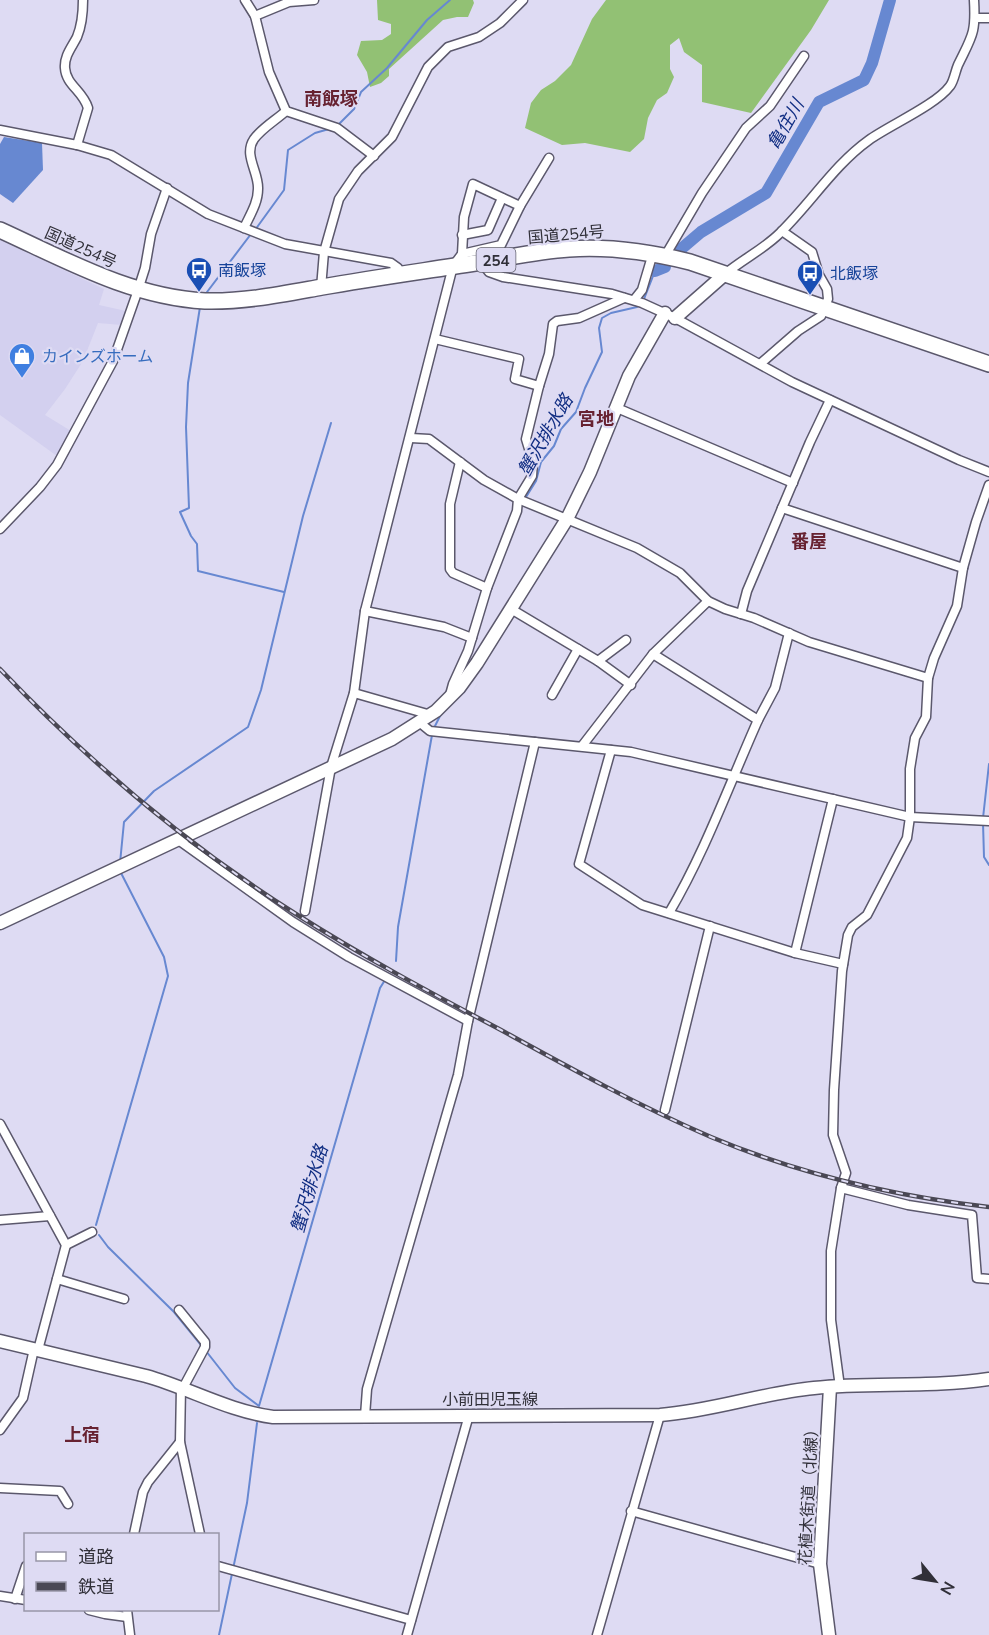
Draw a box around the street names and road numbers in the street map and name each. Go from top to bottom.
street label: 国道254号 [527,221,605,247]
street label: 国道254号 [42,222,120,272]
road number: 254 [476,248,516,272]
street label: 小前田児玉線 [442,1389,538,1409]
street label: 花植木街道（北線） [794,1421,822,1565]

